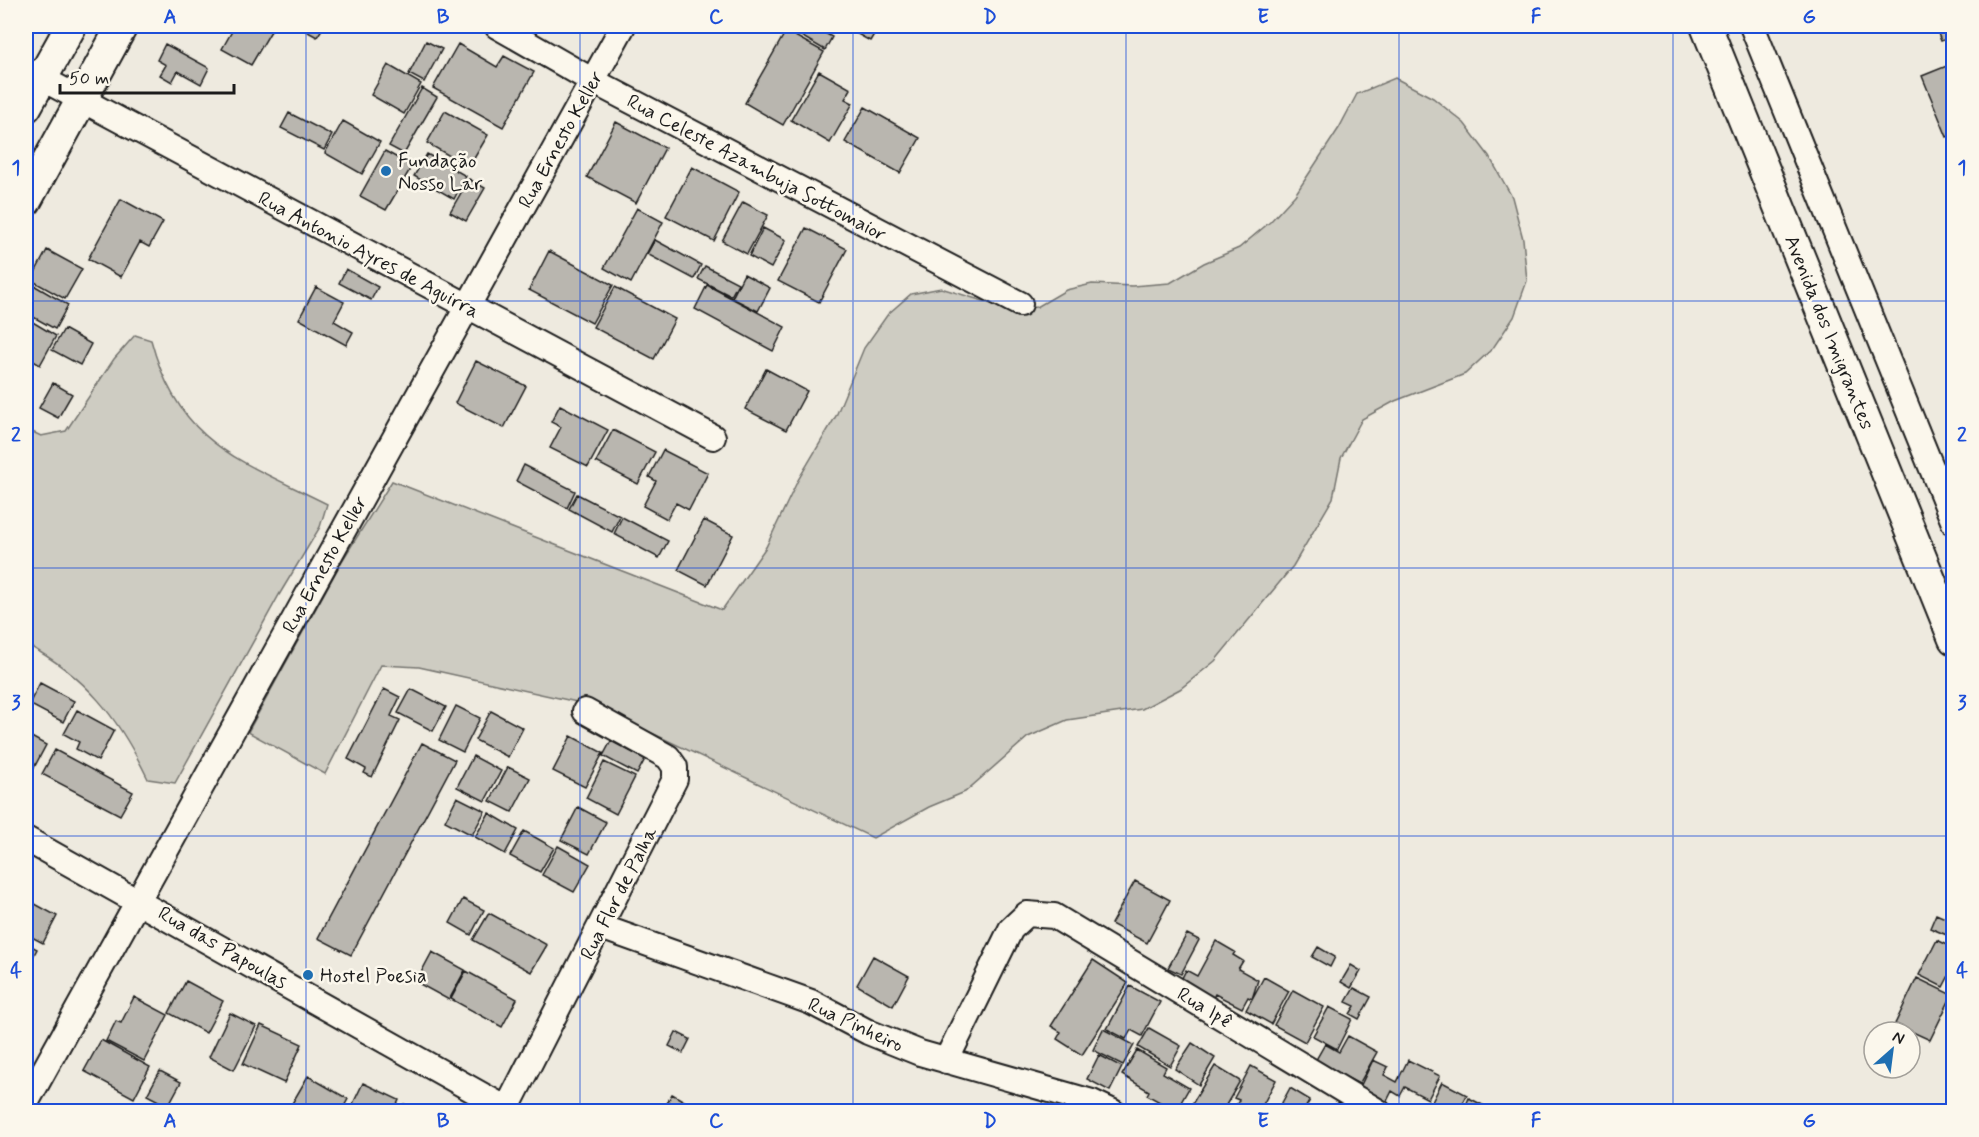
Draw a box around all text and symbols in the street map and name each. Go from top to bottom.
text: A [163,4,177,31]
text: B [437,4,450,31]
text: C [709,4,724,31]
text: D [983,4,997,31]
text: E [1257,4,1269,31]
text: F [1531,4,1542,31]
text: G [1802,4,1816,31]
scale bar [60,57,234,95]
street label: Rua Ernesto Keller [512,66,610,213]
text: 50 m [69,67,109,91]
street label: Rua Celeste Azambuja Sottomaior [622,88,891,248]
place label: Fundação Nosso Lar [398,148,483,198]
text: 1 [12,155,20,182]
text: 1 [1958,155,1966,182]
marker: Fundação Nosso Lar [379,164,393,178]
street label: Rua Antonio Ayres de Aguirra [253,186,484,325]
street label: Avenida dos Imigrantes [1777,231,1880,434]
text: 2 [11,422,21,449]
text: 2 [1957,422,1967,449]
street label: Rua Ernesto Keller [276,491,374,638]
text: 3 [11,690,21,717]
text: 3 [1957,690,1967,717]
street label: Rua Flor de Palha [574,822,665,965]
street label: Rua das Papoulas [153,900,292,996]
text: 4 [10,958,22,985]
text: 4 [1956,958,1968,985]
place label: Hostel Poesia [320,963,427,990]
marker: Hostel Poesia [301,968,315,982]
street label: Rua Ipê [1172,981,1237,1035]
street label: Rua Pinheiro [803,991,908,1059]
north arrow [1862,1020,1922,1080]
text: N [1889,1026,1908,1050]
text: A [163,1108,177,1135]
text: B [437,1108,450,1135]
text: C [709,1108,724,1135]
text: D [983,1108,997,1135]
text: E [1257,1108,1269,1135]
text: F [1531,1108,1542,1135]
text: G [1802,1108,1816,1135]

